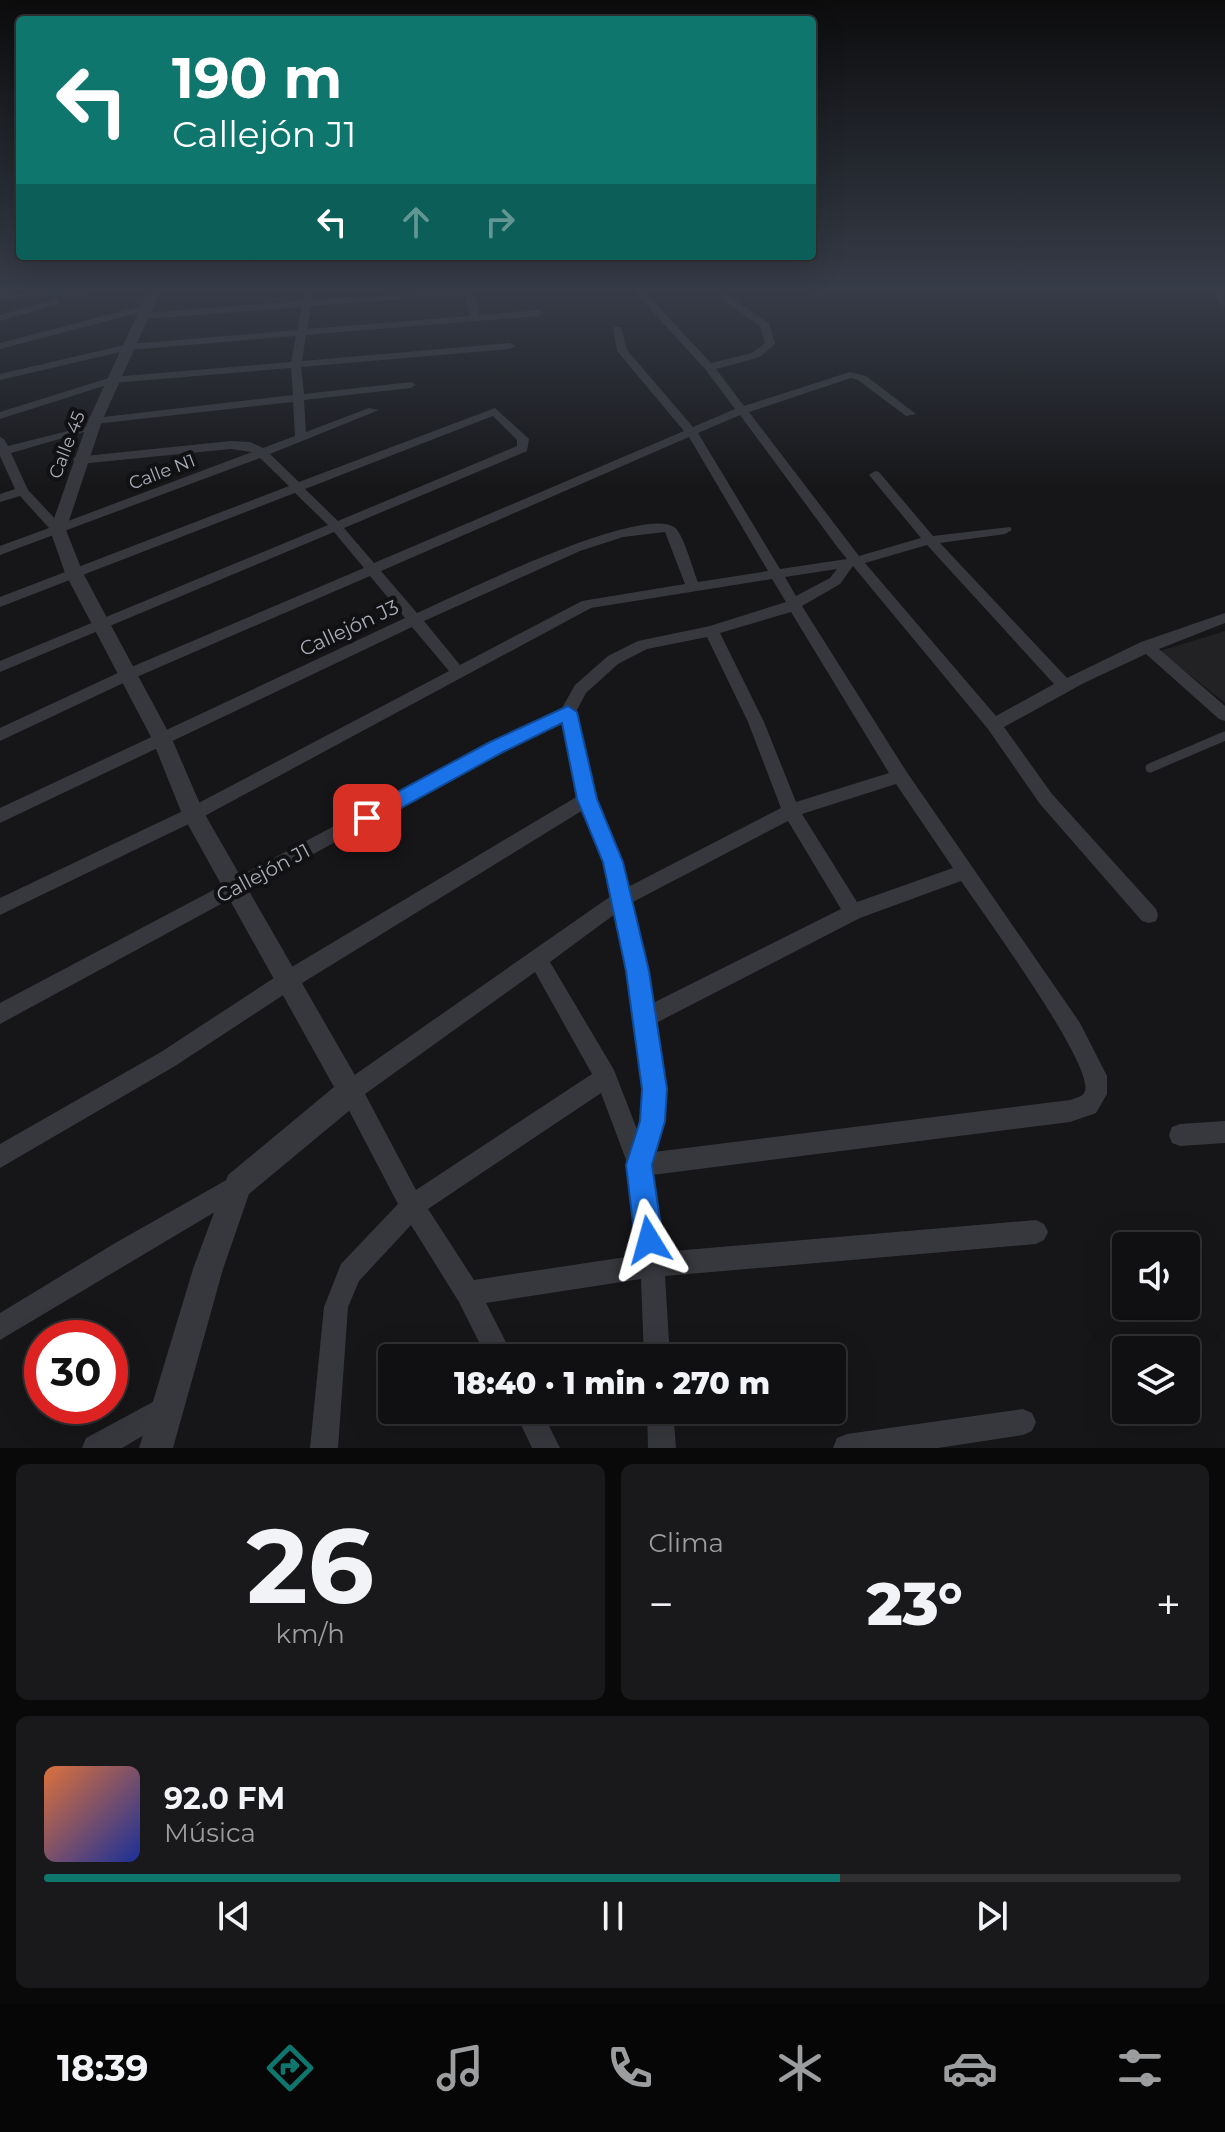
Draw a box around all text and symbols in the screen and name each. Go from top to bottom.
text: 190 m [172,44,342,112]
icon: left [40,48,144,152]
text: Callejón J1 [172,112,357,156]
icon: left [310,200,354,244]
icon: ahead [394,200,438,244]
icon: right [478,200,522,244]
street label: Calle 45 [44,408,90,482]
street label: Calle N1 [126,449,198,495]
street label: Callejón J3 [296,595,402,661]
pin [333,784,401,852]
icon: arrive [345,796,389,840]
street label: Callejón J1 [212,838,314,908]
position arrow [607,1198,691,1282]
map controls [1112,1232,1200,1424]
button: sound [1112,1232,1200,1320]
speed limit sign: 30 [24,1320,128,1424]
button: layers [1112,1336,1200,1424]
text: 18:40 · 1 min · 270 m [454,1365,770,1402]
text: 26 [246,1502,374,1629]
text: Clima [649,1527,724,1559]
text: 23° [867,1567,963,1640]
text: − [649,1577,674,1631]
text: + [1156,1577,1181,1631]
text: km/h [276,1618,345,1650]
text: 92.0 FM [164,1780,285,1817]
text: Música [164,1817,256,1849]
icon: previous [212,1894,256,1938]
icon: pause [591,1894,635,1938]
icon: next [970,1894,1014,1938]
icon: directions [262,2040,318,2096]
icon: music [432,2040,488,2096]
icon: phone [602,2040,658,2096]
icon: climate [772,2040,828,2096]
icon: car [942,2040,998,2096]
icon: filters [1112,2040,1168,2096]
text: 18:39 [57,2046,149,2090]

